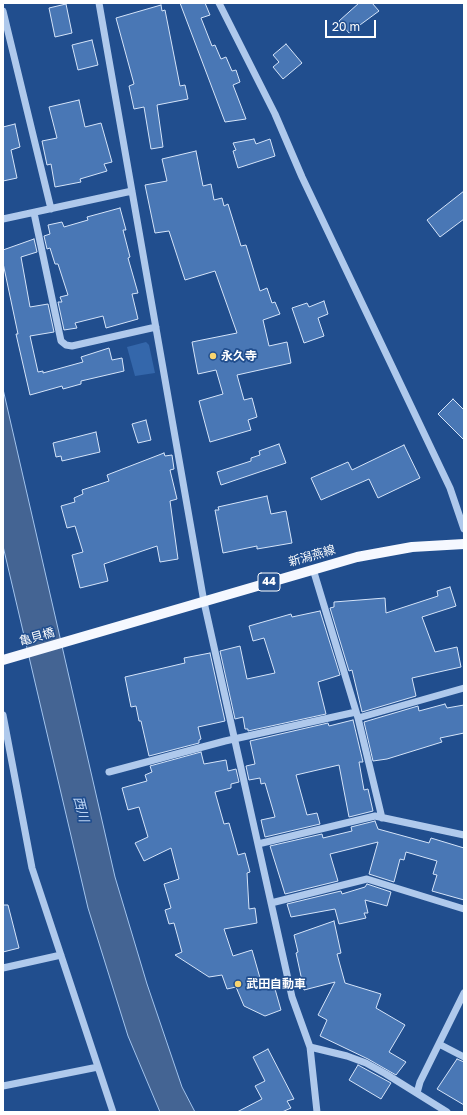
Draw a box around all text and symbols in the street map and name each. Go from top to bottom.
scale bar [327,12,378,38]
text: 20 m [332,19,360,34]
place label: 永久寺 [221,349,257,363]
marker: 永久寺 [208,351,218,361]
street label: 新潟燕線 [287,542,337,570]
road number: 44 [258,573,280,591]
street label: 亀貝橋 [18,625,56,649]
water label: 西川 [70,794,92,824]
place label: 武田自動車 [246,977,306,991]
marker: 武田自動車 [233,979,243,989]

